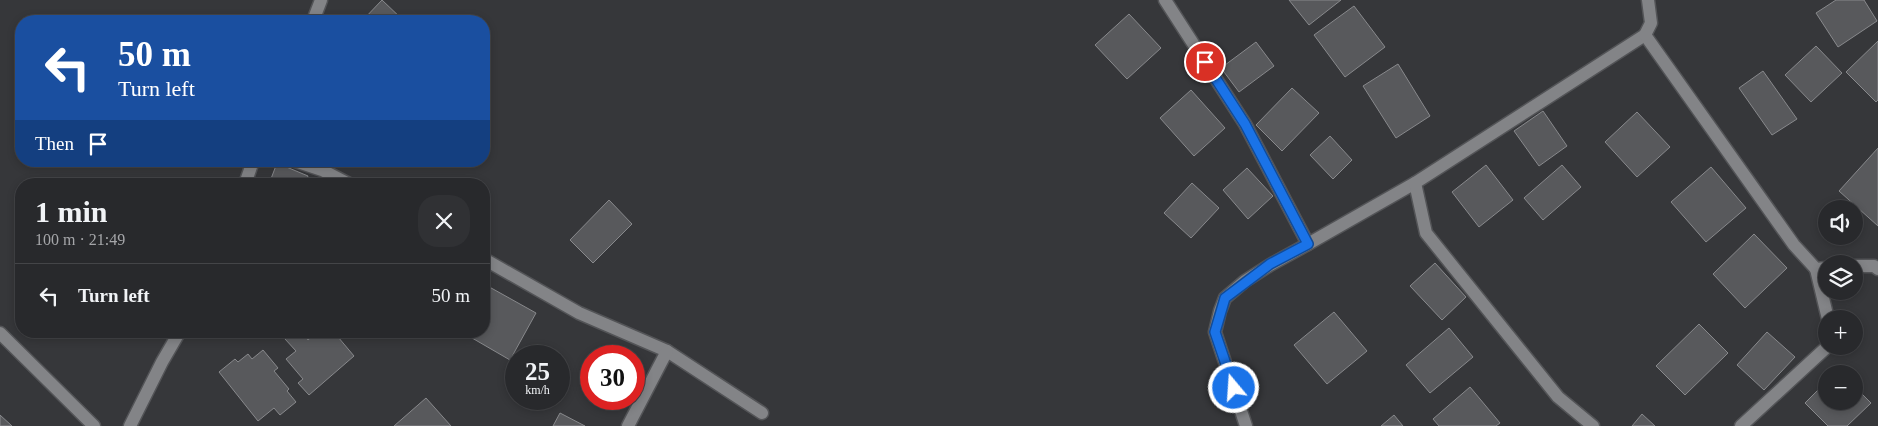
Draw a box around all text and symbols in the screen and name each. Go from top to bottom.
icon: left [35,35,100,100]
text: 50 m [118,35,191,74]
pin [1184,41,1226,83]
icon: arrive [1191,48,1219,76]
text: Turn left [118,76,195,101]
icon: arrive [84,130,112,158]
text: Then [35,133,74,154]
text: 1 min [35,195,108,228]
button: close [418,195,470,247]
map controls [1818,200,1863,410]
button: sound [1818,200,1863,245]
text: 100 m · 21:49 [35,231,125,248]
button: layers [1818,255,1863,300]
icon: left [35,282,63,310]
text: Turn left [78,285,150,306]
text: 50 m [431,285,470,306]
button: + [1818,310,1863,355]
speed limit sign: 30 [580,345,645,410]
text: 25 [525,358,550,385]
position arrow [1207,361,1259,413]
button: − [1818,365,1863,410]
text: km/h [525,383,550,397]

